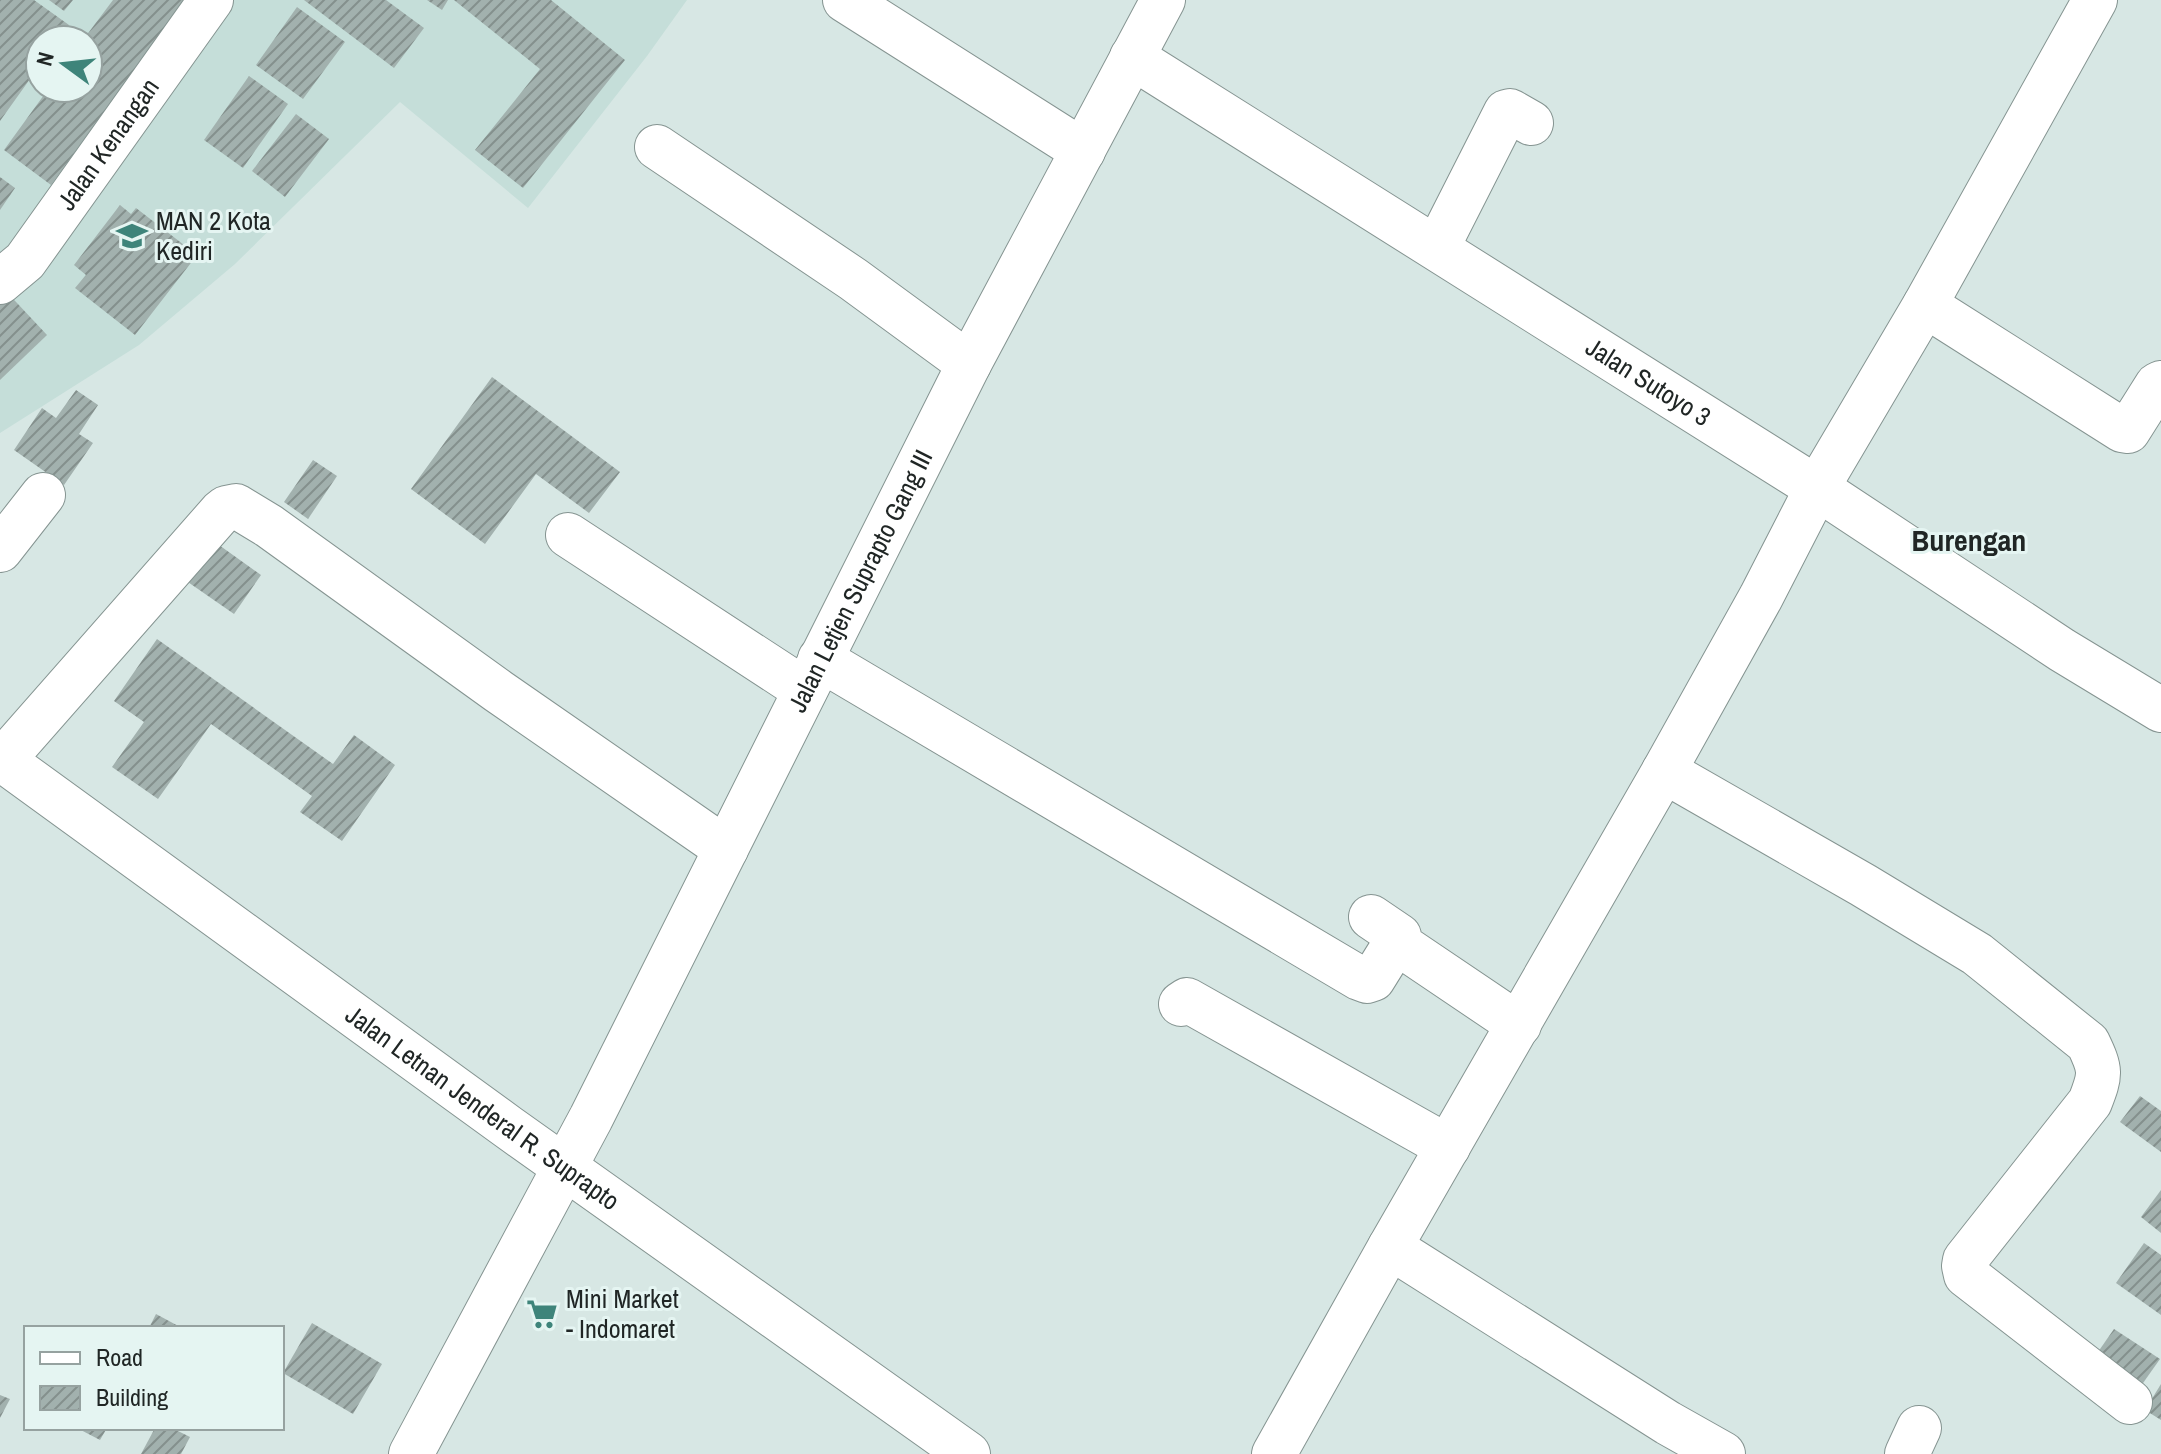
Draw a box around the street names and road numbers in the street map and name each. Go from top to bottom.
street label: Jalan Kenangan [49,71,167,217]
street label: Jalan Sutoyo 3 [1580,329,1718,434]
street label: Jalan Letjen Suprapto Gang III [779,443,940,718]
street label: Jalan Letnan Jenderal R. Suprapto [339,997,627,1218]

